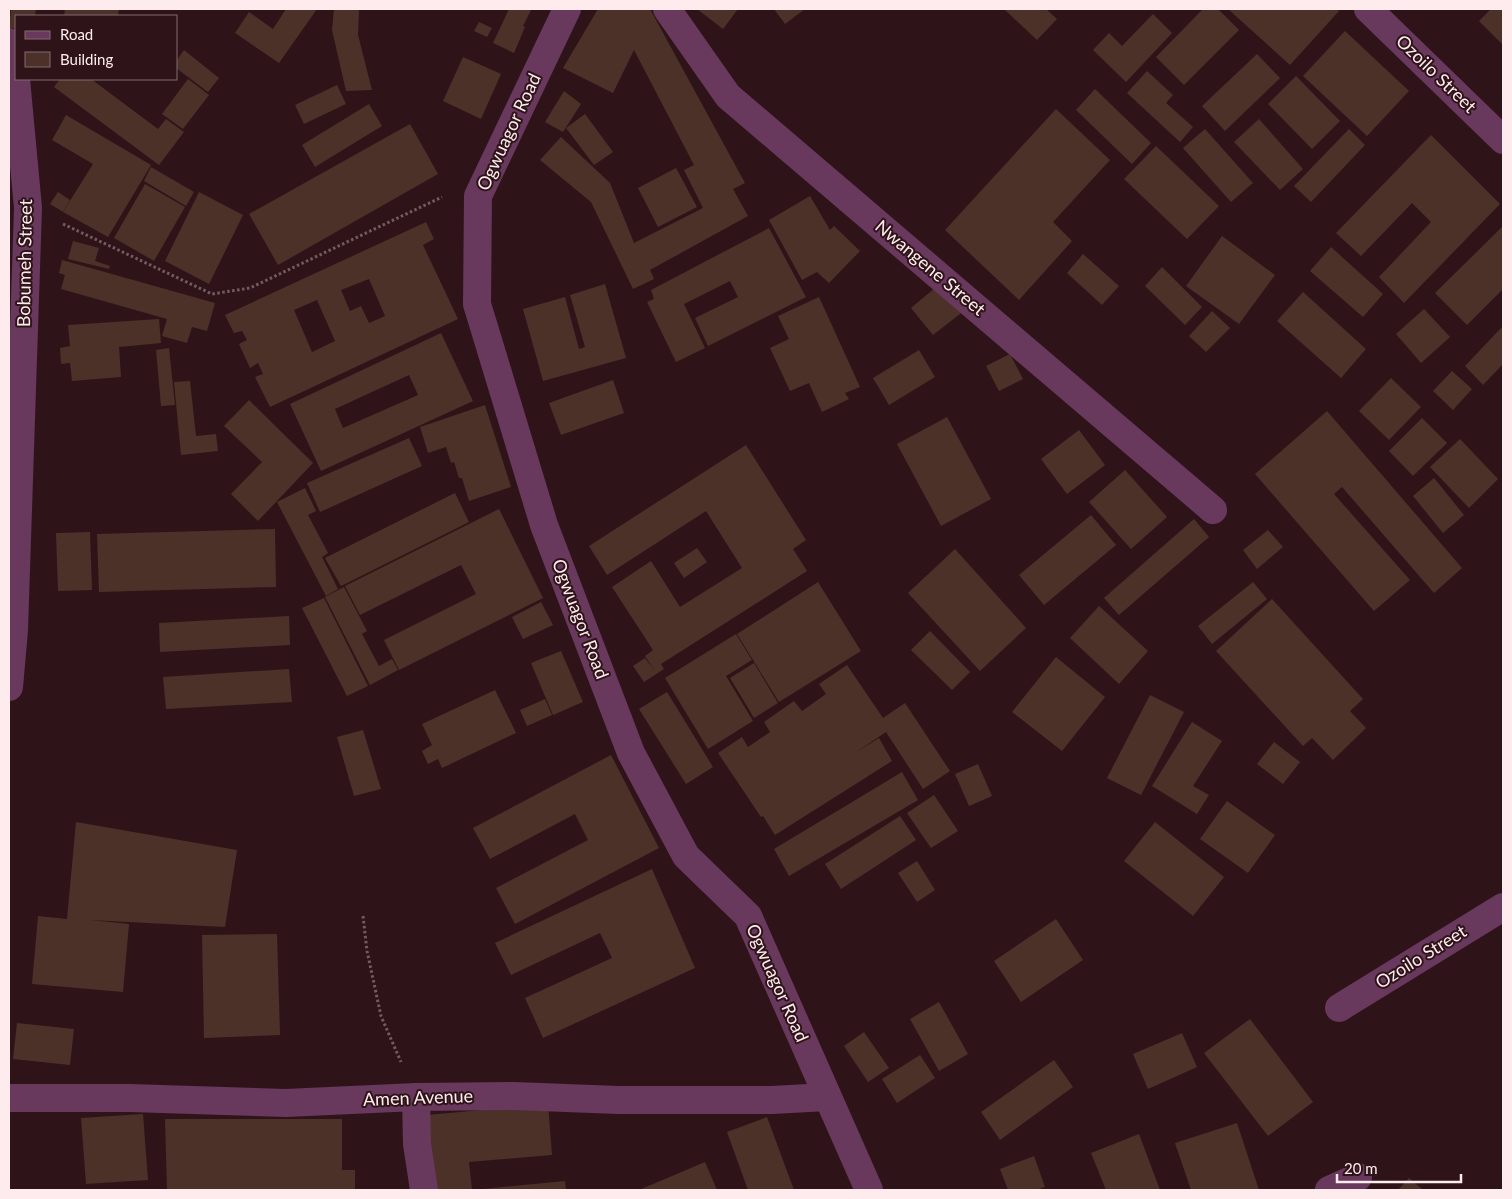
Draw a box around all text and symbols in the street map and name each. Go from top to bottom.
legend [15,15,178,80]
text: Road [60,25,93,43]
street label: Ozoilo Street [1392,30,1482,117]
text: Building [60,50,113,68]
street label: Ogwuagor Road [471,69,545,194]
street label: Bobumeh Street [12,198,36,327]
street label: Nwangene Street [871,215,991,320]
street label: Ogwuagor Road [548,556,614,682]
street label: Ozoilo Street [1371,919,1470,993]
street label: Ogwuagor Road [742,920,814,1045]
street label: Amen Avenue [363,1084,473,1110]
scale bar [1337,1152,1461,1184]
text: 20 m [1344,1159,1378,1177]

